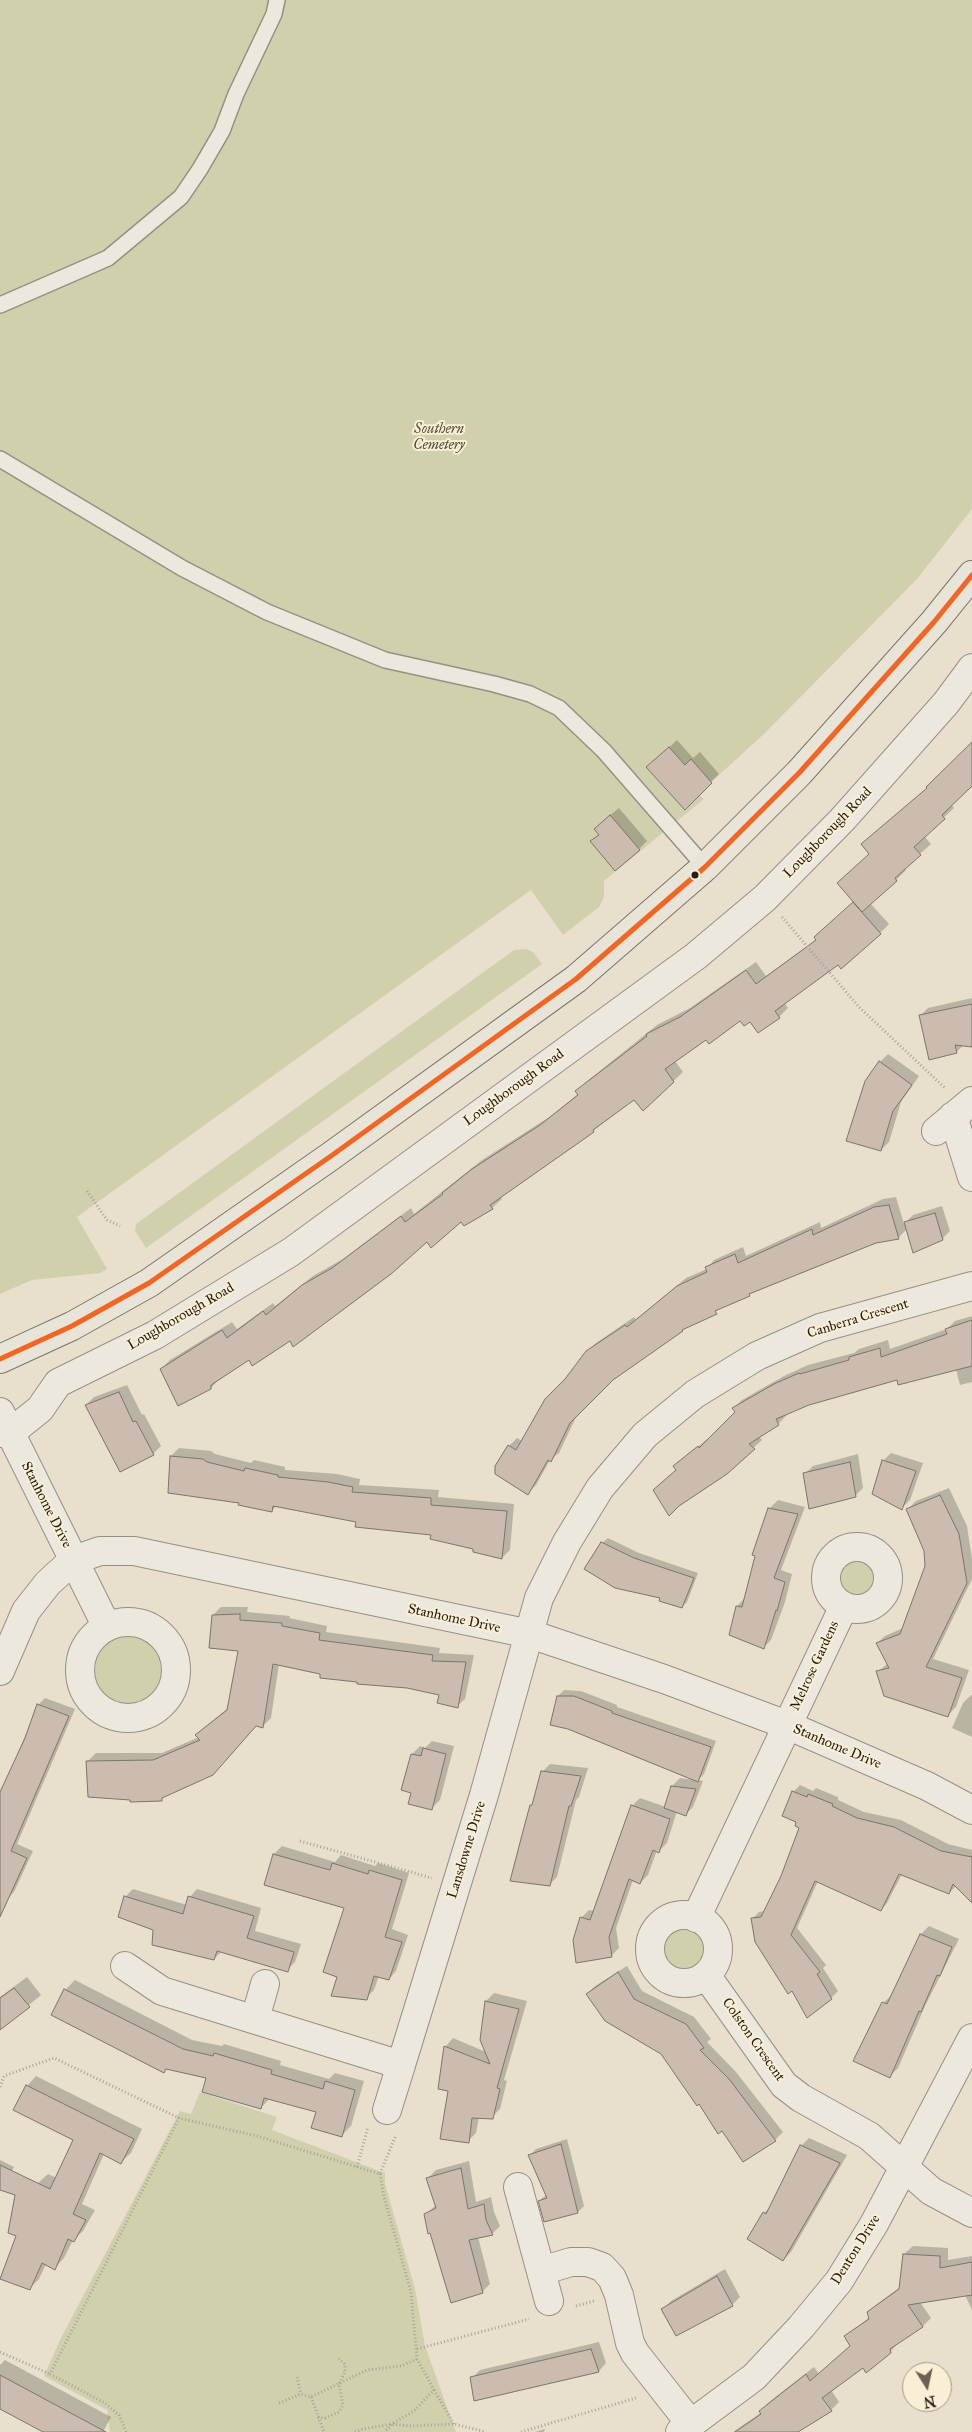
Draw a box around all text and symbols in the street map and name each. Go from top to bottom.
park label: Southern Cemetery [413,422,465,454]
street label: Loughborough Road [780,784,876,882]
unlabelled marker [690,870,700,880]
street label: Loughborough Road [460,1046,568,1130]
street label: Loughborough Road [125,1280,237,1354]
street label: Canberra Crescent [805,1296,911,1342]
street label: Stanhome Drive [17,1459,75,1551]
street label: Stanhome Drive [406,1601,502,1637]
street label: Melrose Gardens [787,1618,843,1714]
street label: Stanhome Drive [790,1721,884,1773]
street label: Lansdowne Drive [444,1799,490,1901]
street label: Colston Crescent [718,1995,788,2085]
street label: Denton Drive [828,2212,884,2288]
north arrow [902,2362,952,2412]
text: N [922,2392,937,2411]

